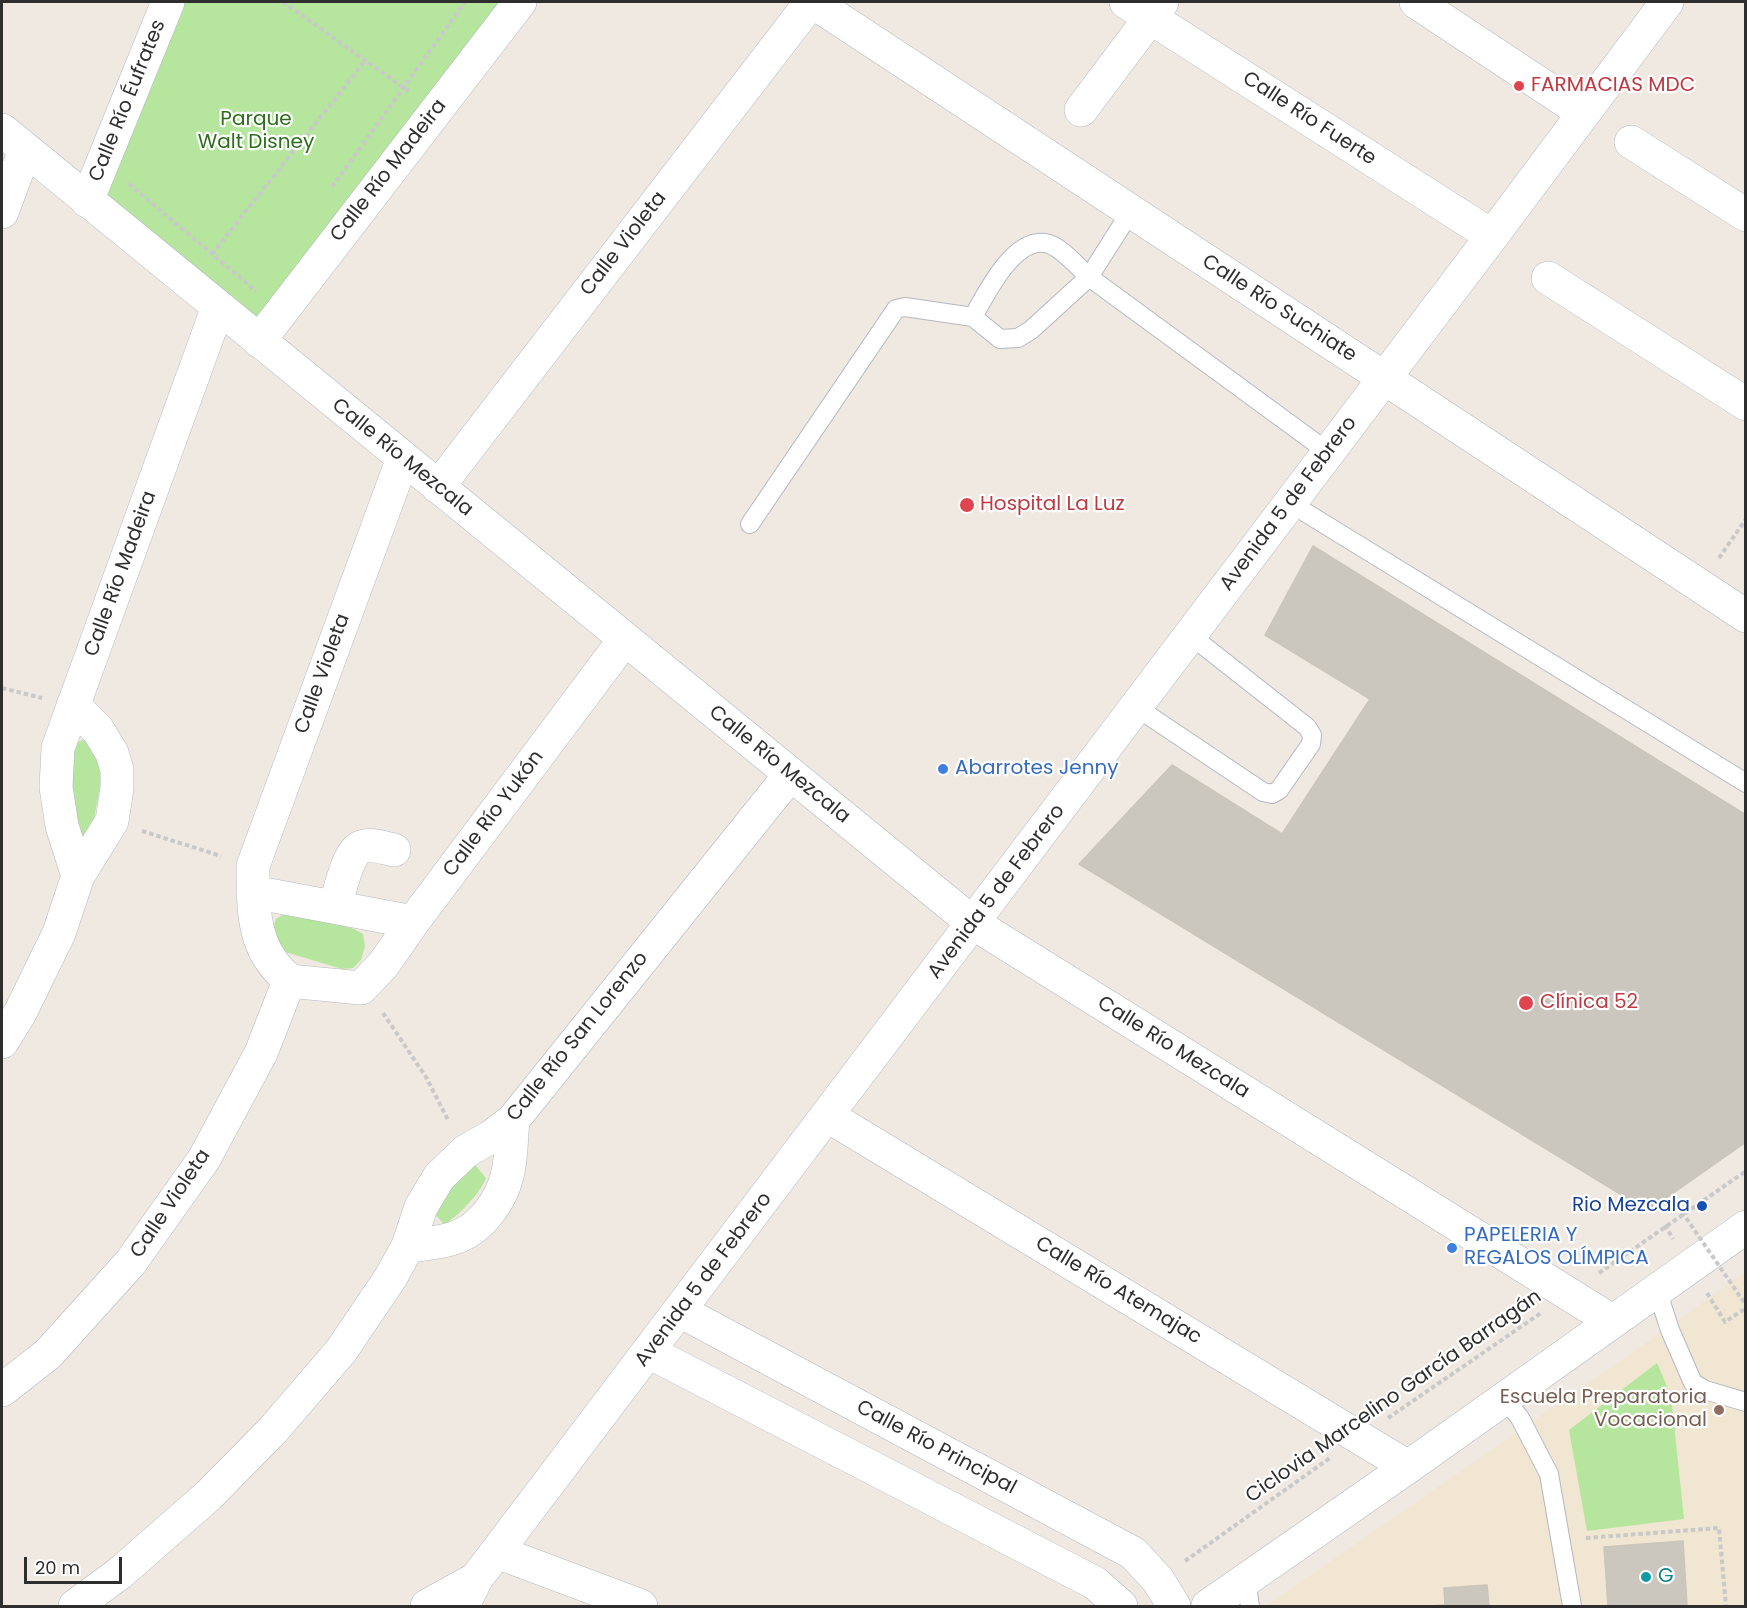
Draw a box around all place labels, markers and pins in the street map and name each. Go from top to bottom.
place label: FARMACIAS MDC [1531,74,1695,98]
marker: FARMACIAS MDC [1512,79,1526,93]
place label: Hospital La Luz [980,493,1125,517]
marker: Hospital La Luz [958,496,976,514]
place label: Abarrotes Jenny [955,757,1119,781]
marker: Abarrotes Jenny [936,762,950,776]
place label: Clínica 52 [1540,991,1638,1015]
marker: Clínica 52 [1517,994,1535,1012]
place label: Rio Mezcala [1572,1194,1690,1218]
marker: Rio Mezcala [1695,1199,1709,1213]
place label: PAPELERIA Y REGALOS OLÍMPICA [1464,1224,1649,1271]
marker: PAPELERIA Y REGALOS OLÍMPICA [1445,1241,1459,1255]
place label: Escuela Preparatoria Vocacional [1500,1386,1707,1433]
marker: Escuela Preparatoria Vocacional [1712,1403,1726,1417]
place label: G [1658,1565,1674,1589]
marker: G [1639,1570,1653,1584]

